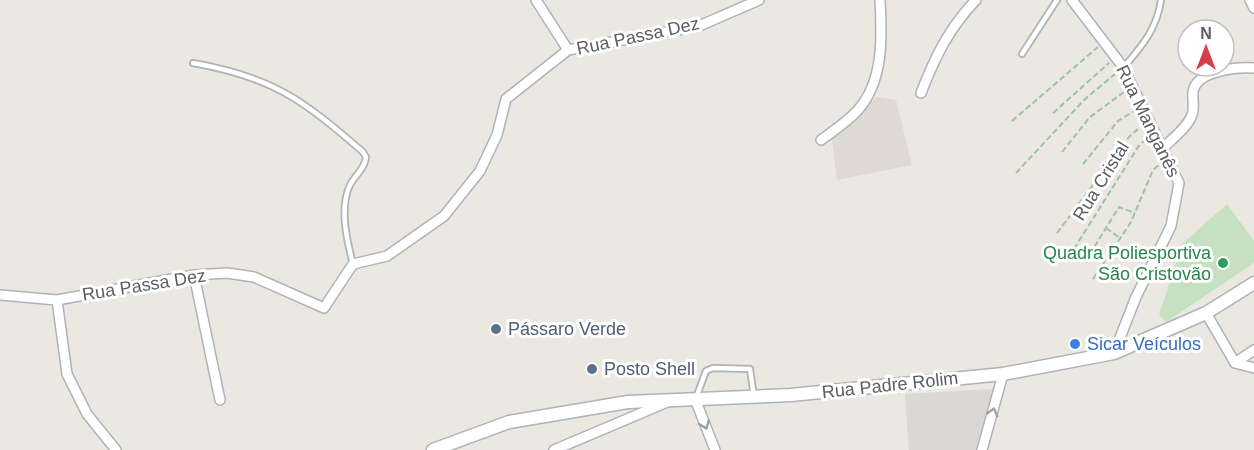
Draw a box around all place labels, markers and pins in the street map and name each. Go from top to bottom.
place label: Quadra Poliesportiva São Cristovão [1043,243,1212,284]
marker: Quadra Poliesportiva São Cristovão [1216,256,1230,270]
place label: Pássaro Verde [508,319,626,339]
marker: Pássaro Verde [489,322,503,336]
place label: Sicar Veículos [1087,334,1201,354]
marker: Sicar Veículos [1068,337,1082,351]
place label: Posto Shell [604,359,695,379]
marker: Posto Shell [585,362,599,376]

